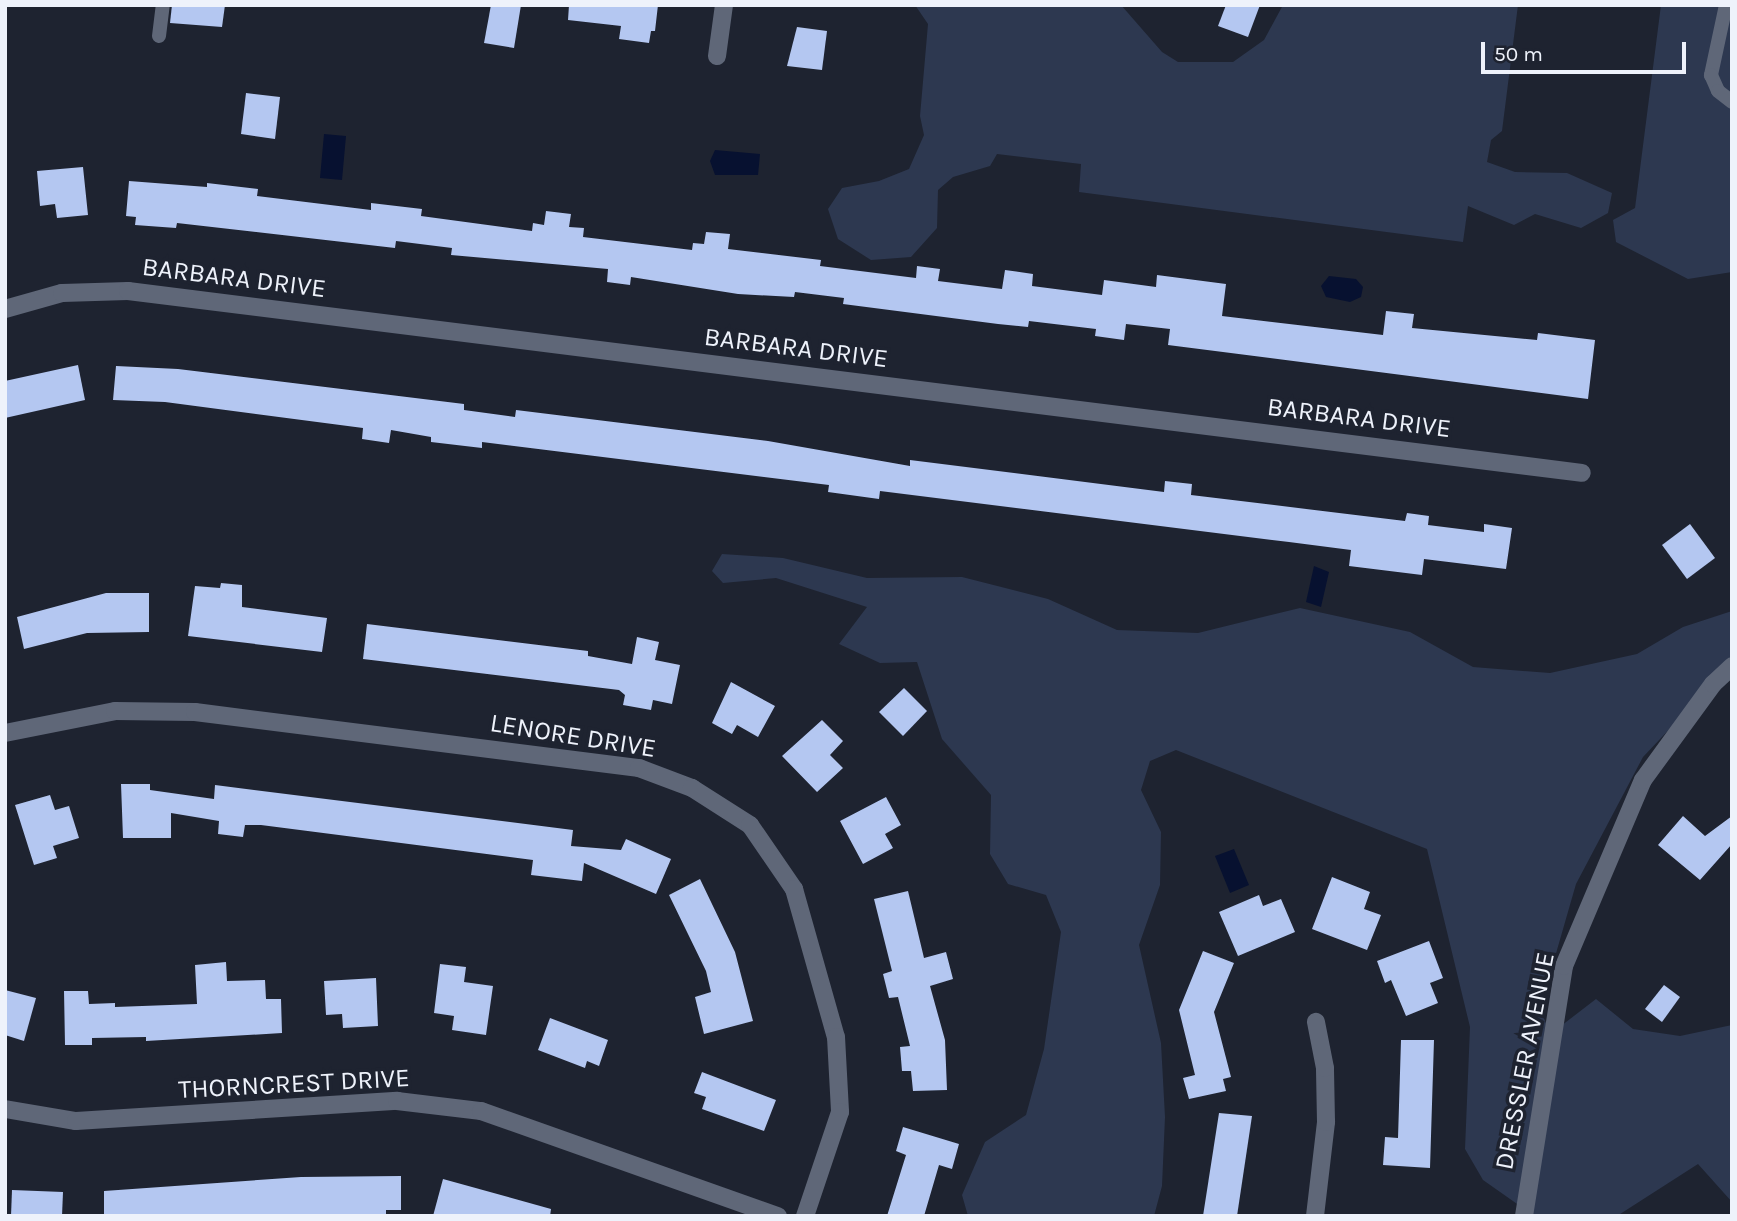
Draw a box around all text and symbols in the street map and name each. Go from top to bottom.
scale bar [1485,28,1690,72]
text: 50 m [1494,42,1543,66]
street label: BARBARA DRIVE [140,251,328,305]
street label: BARBARA DRIVE [702,321,890,375]
street label: BARBARA DRIVE [1265,391,1453,445]
street label: LENORE DRIVE [488,707,658,765]
street label: DRESSLER AVENUE [1489,950,1561,1172]
street label: THORNCREST DRIVE [177,1062,411,1106]

